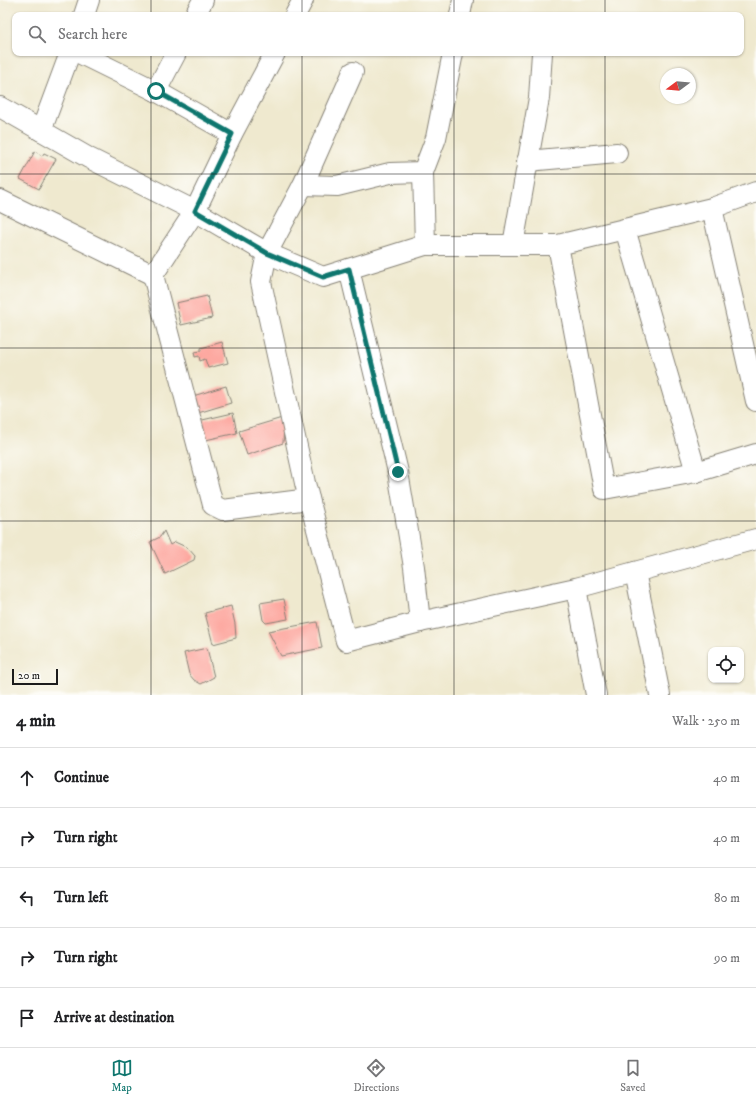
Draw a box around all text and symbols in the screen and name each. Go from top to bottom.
search box [12,12,744,56]
icon: search [26,23,48,45]
text: Search here [58,25,127,44]
north arrow [660,68,696,104]
route start [147,82,165,100]
route end [389,463,407,481]
map controls [708,647,744,683]
button: locate [708,647,744,683]
scale bar [12,667,58,686]
text: 20 m [18,669,40,683]
text: 4 min [16,710,55,732]
text: Walk · 250 m [672,713,740,729]
icon: ahead [16,767,38,789]
text: Continue [54,768,109,787]
text: 40 m [713,770,740,786]
icon: right [16,827,38,849]
text: Turn right [54,828,117,847]
text: 40 m [713,830,740,846]
icon: left [16,887,38,909]
text: Turn left [54,888,108,907]
text: 80 m [714,890,740,906]
icon: right [16,947,38,969]
text: Turn right [54,948,117,967]
text: 90 m [714,950,740,966]
icon: arrive [16,1007,38,1029]
text: Arrive at destination [54,1008,174,1027]
tab: Map [111,1057,133,1095]
tab: Directions [354,1057,399,1095]
tab: Saved [620,1057,645,1095]

